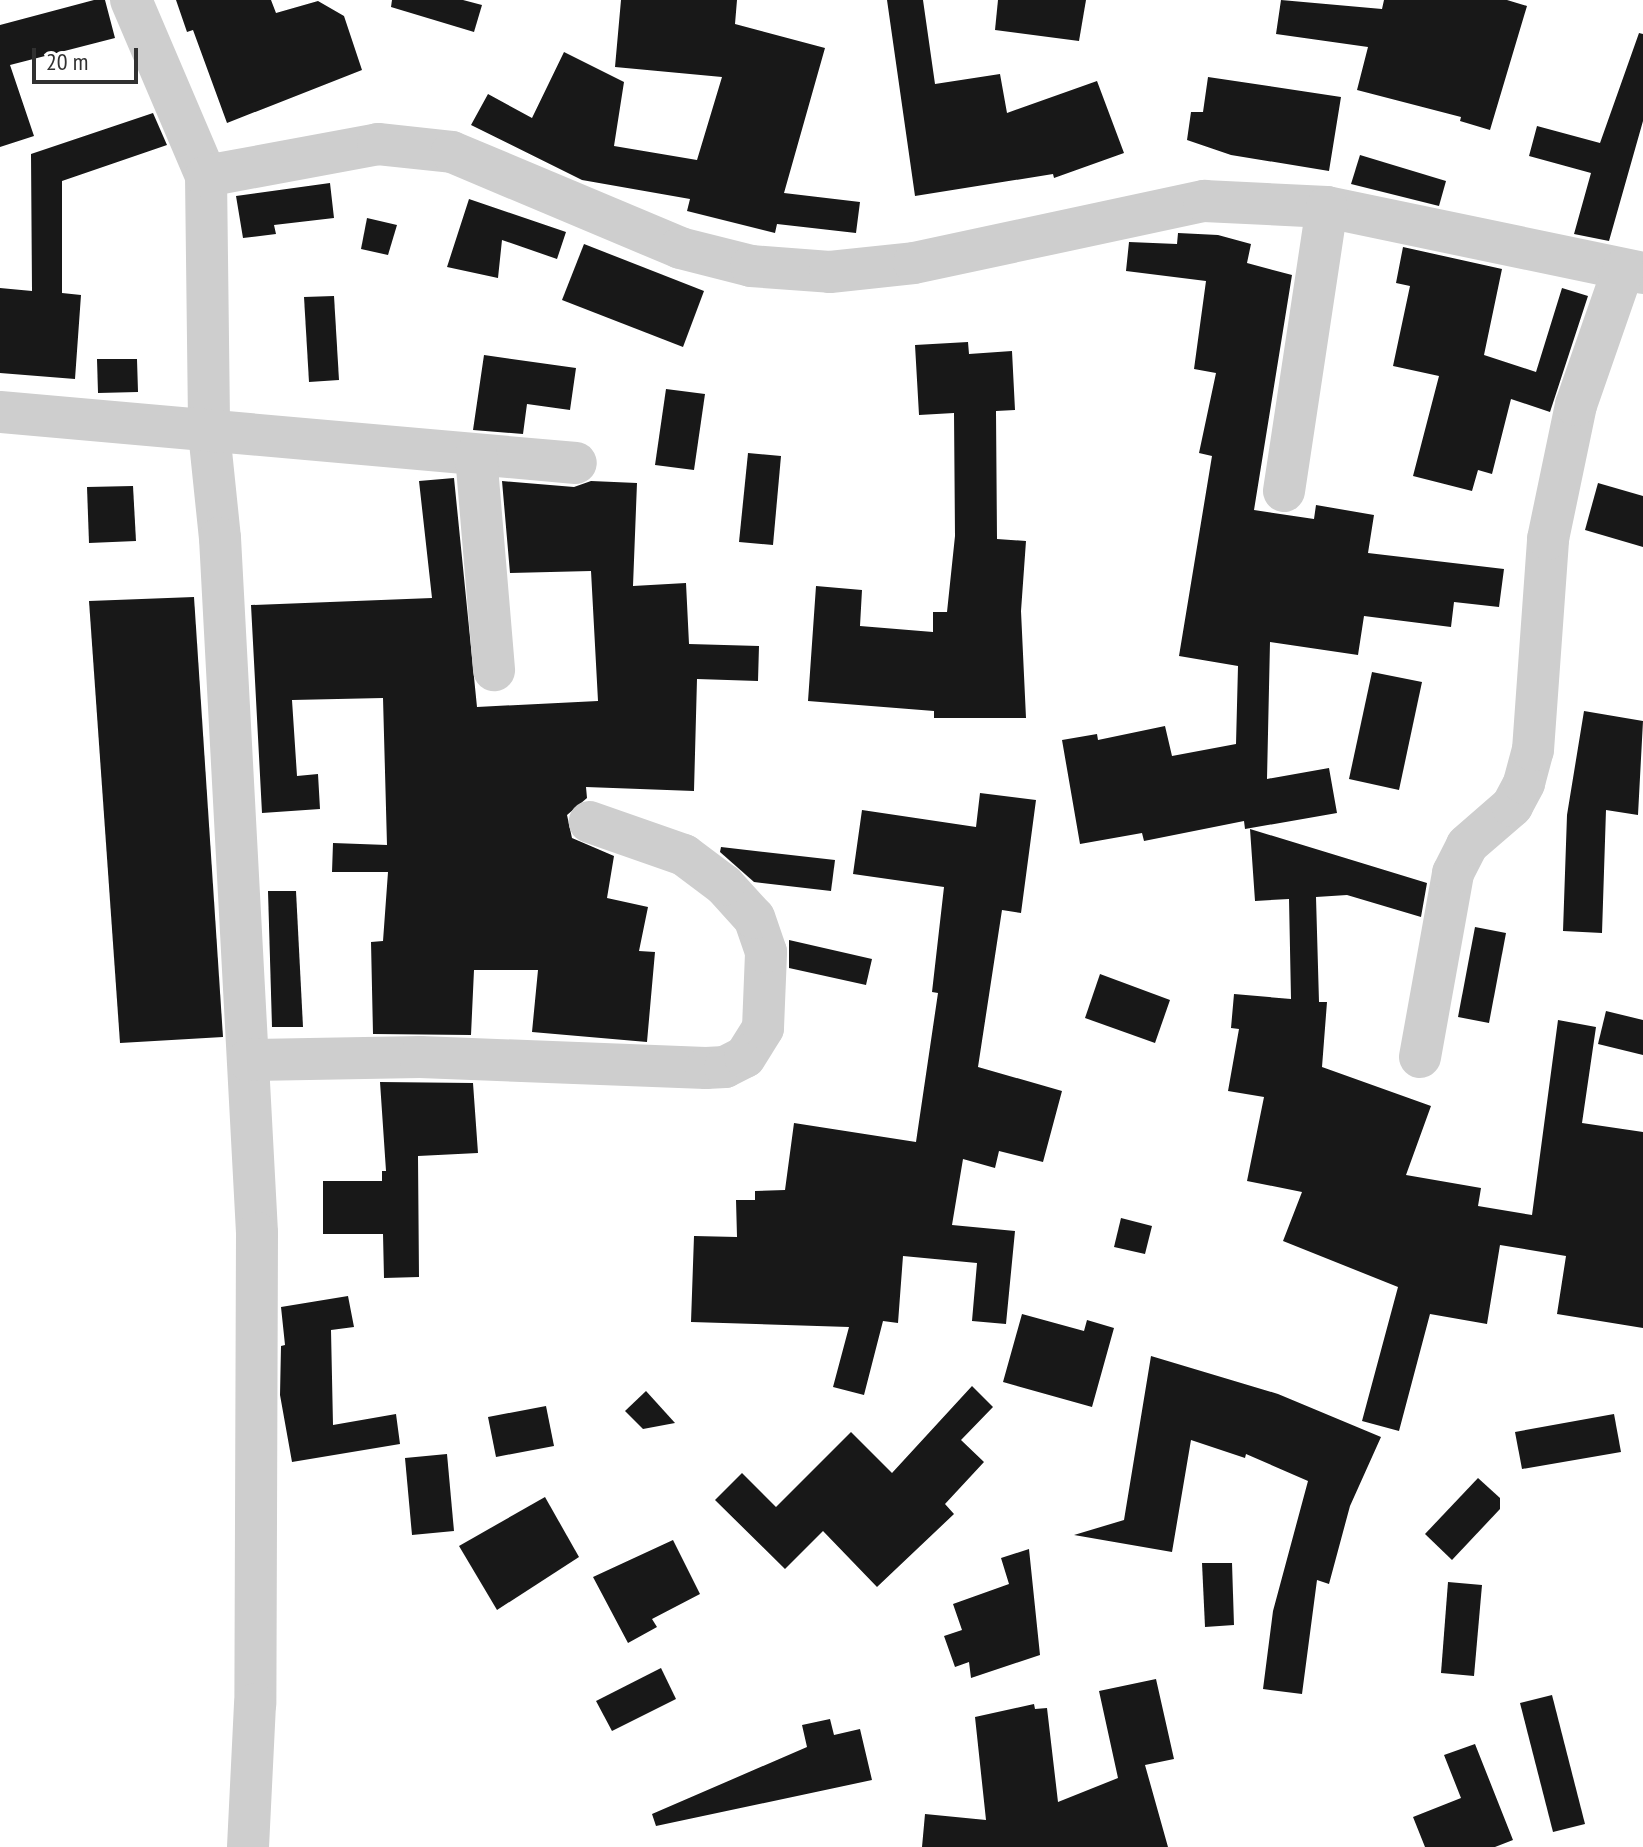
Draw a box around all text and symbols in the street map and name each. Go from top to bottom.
scale bar [36,32,142,82]
text: 20 m [46,46,88,77]

